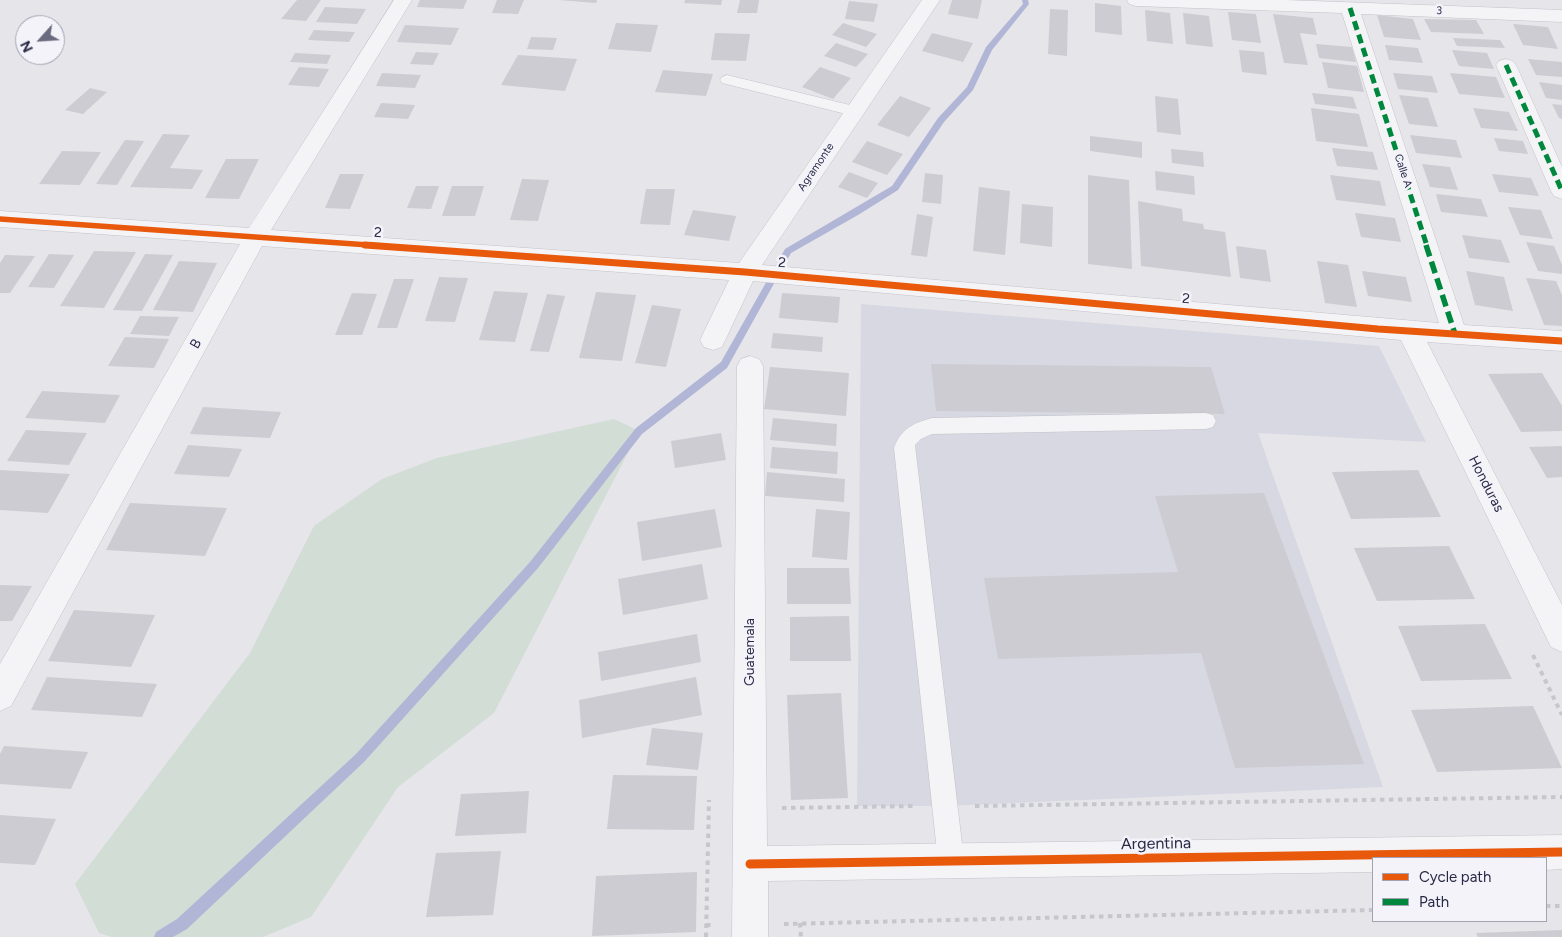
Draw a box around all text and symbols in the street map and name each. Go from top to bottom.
street label: 3 [1436,4,1442,18]
north arrow [15,15,65,65]
text: N [17,38,37,55]
street label: Agramonte [795,140,837,194]
street label: Calle A [1391,153,1415,189]
street label: 2 [374,224,382,242]
street label: 2 [777,254,787,272]
street label: 2 [1181,290,1191,308]
street label: B [187,336,205,352]
street label: Honduras [1465,453,1507,515]
street label: Guatemala [742,618,758,686]
street label: Argentina [1121,834,1191,854]
legend [1372,857,1547,922]
text: Cycle path [1419,868,1491,886]
text: Path [1419,893,1449,911]

